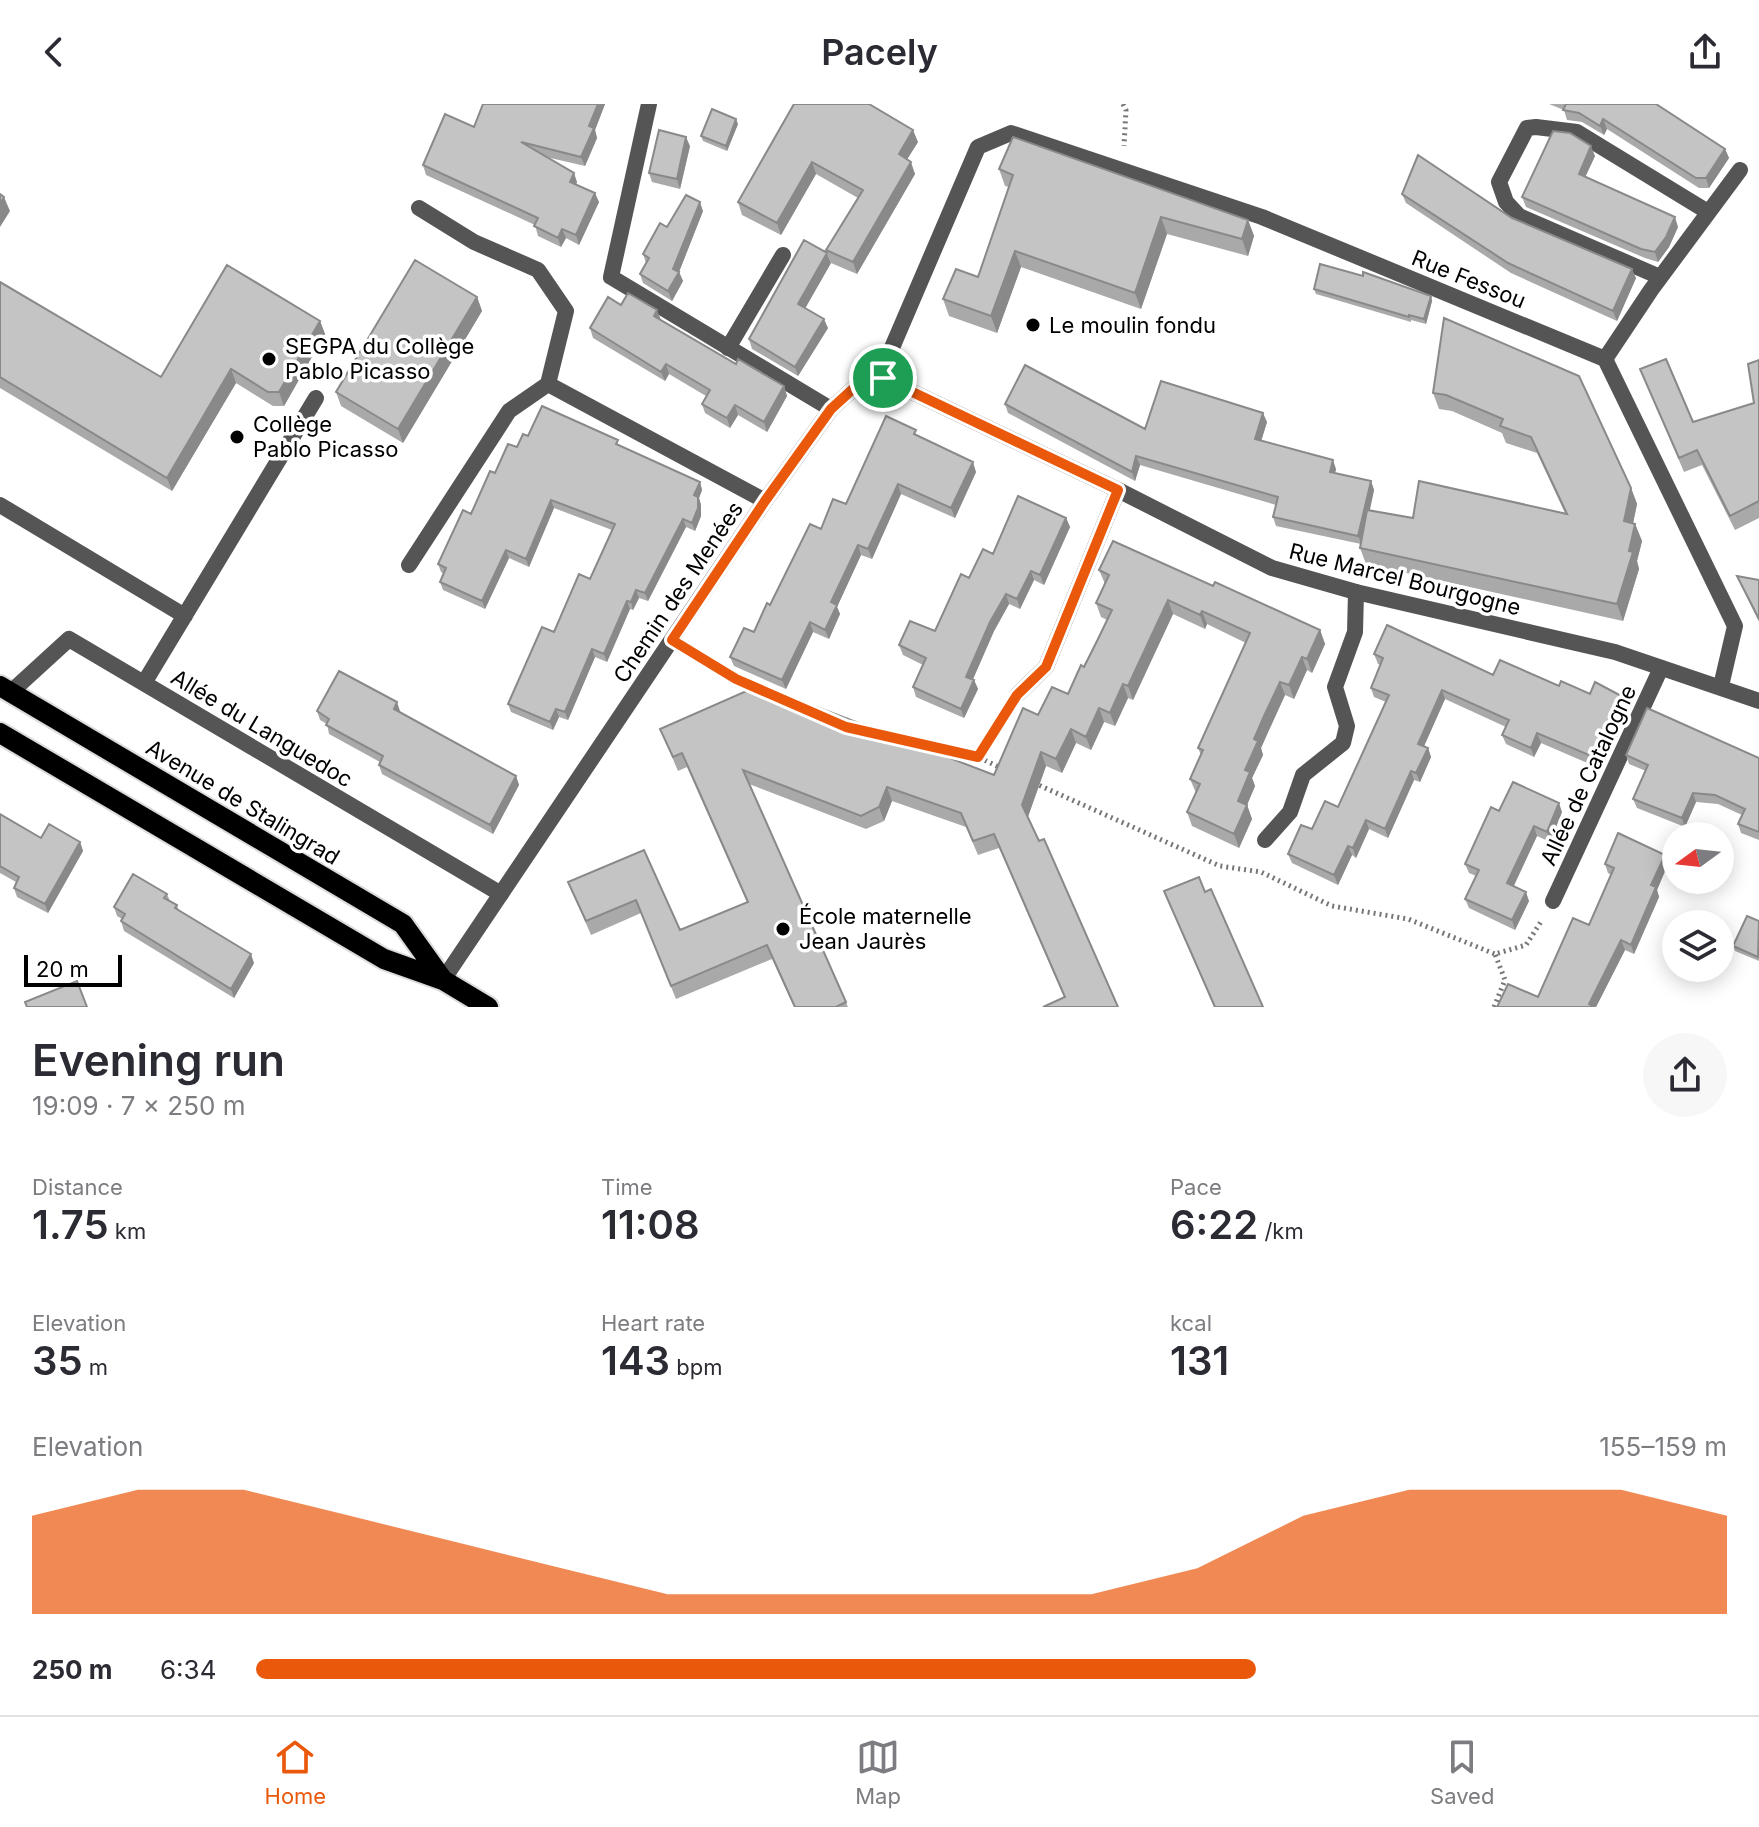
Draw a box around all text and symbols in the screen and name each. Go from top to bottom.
icon: back [32,30,76,74]
text: Pacely [821,30,938,74]
icon: share [1683,30,1727,74]
street label: Rue Fessou [1408,244,1530,314]
place label: Le moulin fondu [1049,312,1216,338]
marker: Le moulin fondu [1024,316,1042,334]
place label: SEGPA du Collège Pablo Picasso [285,333,474,384]
pin [849,344,917,412]
marker: SEGPA du Collège Pablo Picasso [260,350,278,368]
icon: arrive [861,356,905,400]
place label: Collège Pablo Picasso [253,411,399,462]
marker: Collège Pablo Picasso [228,428,246,446]
street label: Chemin des Menées [608,497,748,687]
street label: Rue Marcel Bourgogne [1287,538,1523,620]
street label: Allée du Languedoc [167,664,357,792]
street label: Allée de Catalogne [1535,681,1641,869]
street label: Avenue de Stalingrad [142,734,344,870]
north arrow [1662,822,1734,894]
map controls [1662,822,1734,982]
place label: École maternelle Jean Jaurès [799,903,972,954]
button: layers [1662,910,1734,982]
marker: École maternelle Jean Jaurès [774,920,792,938]
scale bar [24,951,122,987]
text: 20 m [36,956,89,982]
text: Evening run [32,1033,285,1087]
button: share [1643,1033,1727,1117]
text: 19:09 · 7 × 250 m [32,1090,246,1121]
text: Distance [32,1174,123,1200]
text: Time [601,1174,653,1200]
text: Pace [1170,1174,1222,1200]
text: 1.75 [32,1200,109,1249]
text: 11:08 [601,1200,700,1249]
text: 6:22 [1170,1200,1258,1249]
text: km [109,1218,146,1244]
text: /km [1258,1218,1304,1244]
text: Elevation [32,1310,126,1336]
text: Heart rate [601,1310,705,1336]
text: kcal [1170,1310,1212,1336]
text: 35 [32,1336,83,1385]
text: 143 [601,1336,670,1385]
text: 131 [1170,1336,1229,1385]
text: m [83,1354,108,1380]
text: bpm [670,1354,722,1380]
text: Elevation [32,1431,143,1462]
text: 155–159 m [1599,1431,1727,1462]
text: 250 m [32,1654,112,1685]
text: 6:34 [160,1654,216,1685]
tab: Home [265,1735,326,1809]
tab: Map [855,1735,901,1809]
tab: Saved [1430,1735,1494,1809]

